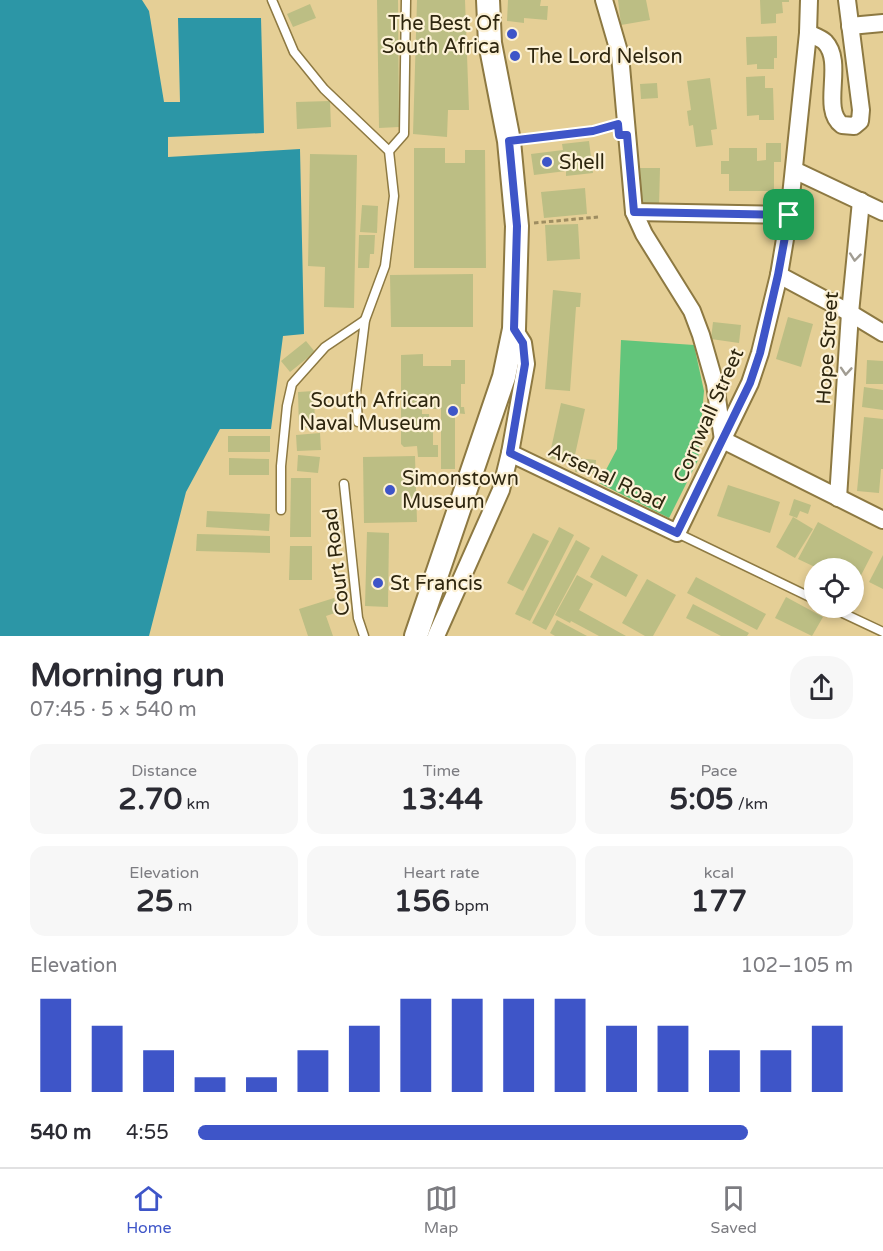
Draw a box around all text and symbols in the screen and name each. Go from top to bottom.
place label: The Best Of South Africa [382,12,500,59]
marker: The Best Of South Africa [505,27,519,41]
place label: The Lord Nelson [527,45,683,69]
marker: The Lord Nelson [508,49,522,63]
place label: Shell [559,151,605,175]
marker: Shell [540,155,554,169]
pin [763,189,814,240]
icon: arrive [772,198,805,231]
one-way arrow [849,252,862,262]
street label: Hope Street [812,290,844,405]
street label: Cornwall Street [669,344,749,486]
one-way arrow [840,367,853,376]
place label: South African Naval Museum [299,389,441,436]
marker: South African Naval Museum [446,404,460,418]
street label: Arsenal Road [544,438,669,516]
place label: Simonstown Museum [402,467,519,514]
marker: Simonstown Museum [383,483,397,497]
street label: Court Road [318,506,356,617]
map controls [804,558,864,618]
button: locate [804,558,864,618]
place label: St Francis [390,572,483,596]
marker: St Francis [371,576,385,590]
text: Morning run [30,656,225,695]
button: share [790,656,853,719]
text: 07:45 · 5 × 540 m [30,698,197,722]
text: Distance [131,761,197,781]
text: Time [423,761,460,781]
text: Pace [700,761,737,781]
text: 2.70 [118,781,182,818]
text: 13:44 [400,781,483,818]
text: 5:05 [669,781,734,818]
text: km [182,794,210,814]
text: /km [734,794,768,814]
text: Elevation [129,863,199,883]
text: Heart rate [403,863,480,883]
text: kcal [704,863,734,883]
text: 25 [136,883,174,920]
text: 156 [394,883,450,920]
text: 177 [691,883,747,920]
text: m [174,896,192,916]
text: bpm [450,896,489,916]
text: Elevation [30,954,117,978]
text: 102–105 m [740,954,853,978]
text: 540 m [30,1121,91,1145]
text: 4:55 [126,1121,169,1145]
tab: Home [126,1182,171,1238]
tab: Map [424,1182,458,1238]
tab: Saved [711,1182,757,1238]

